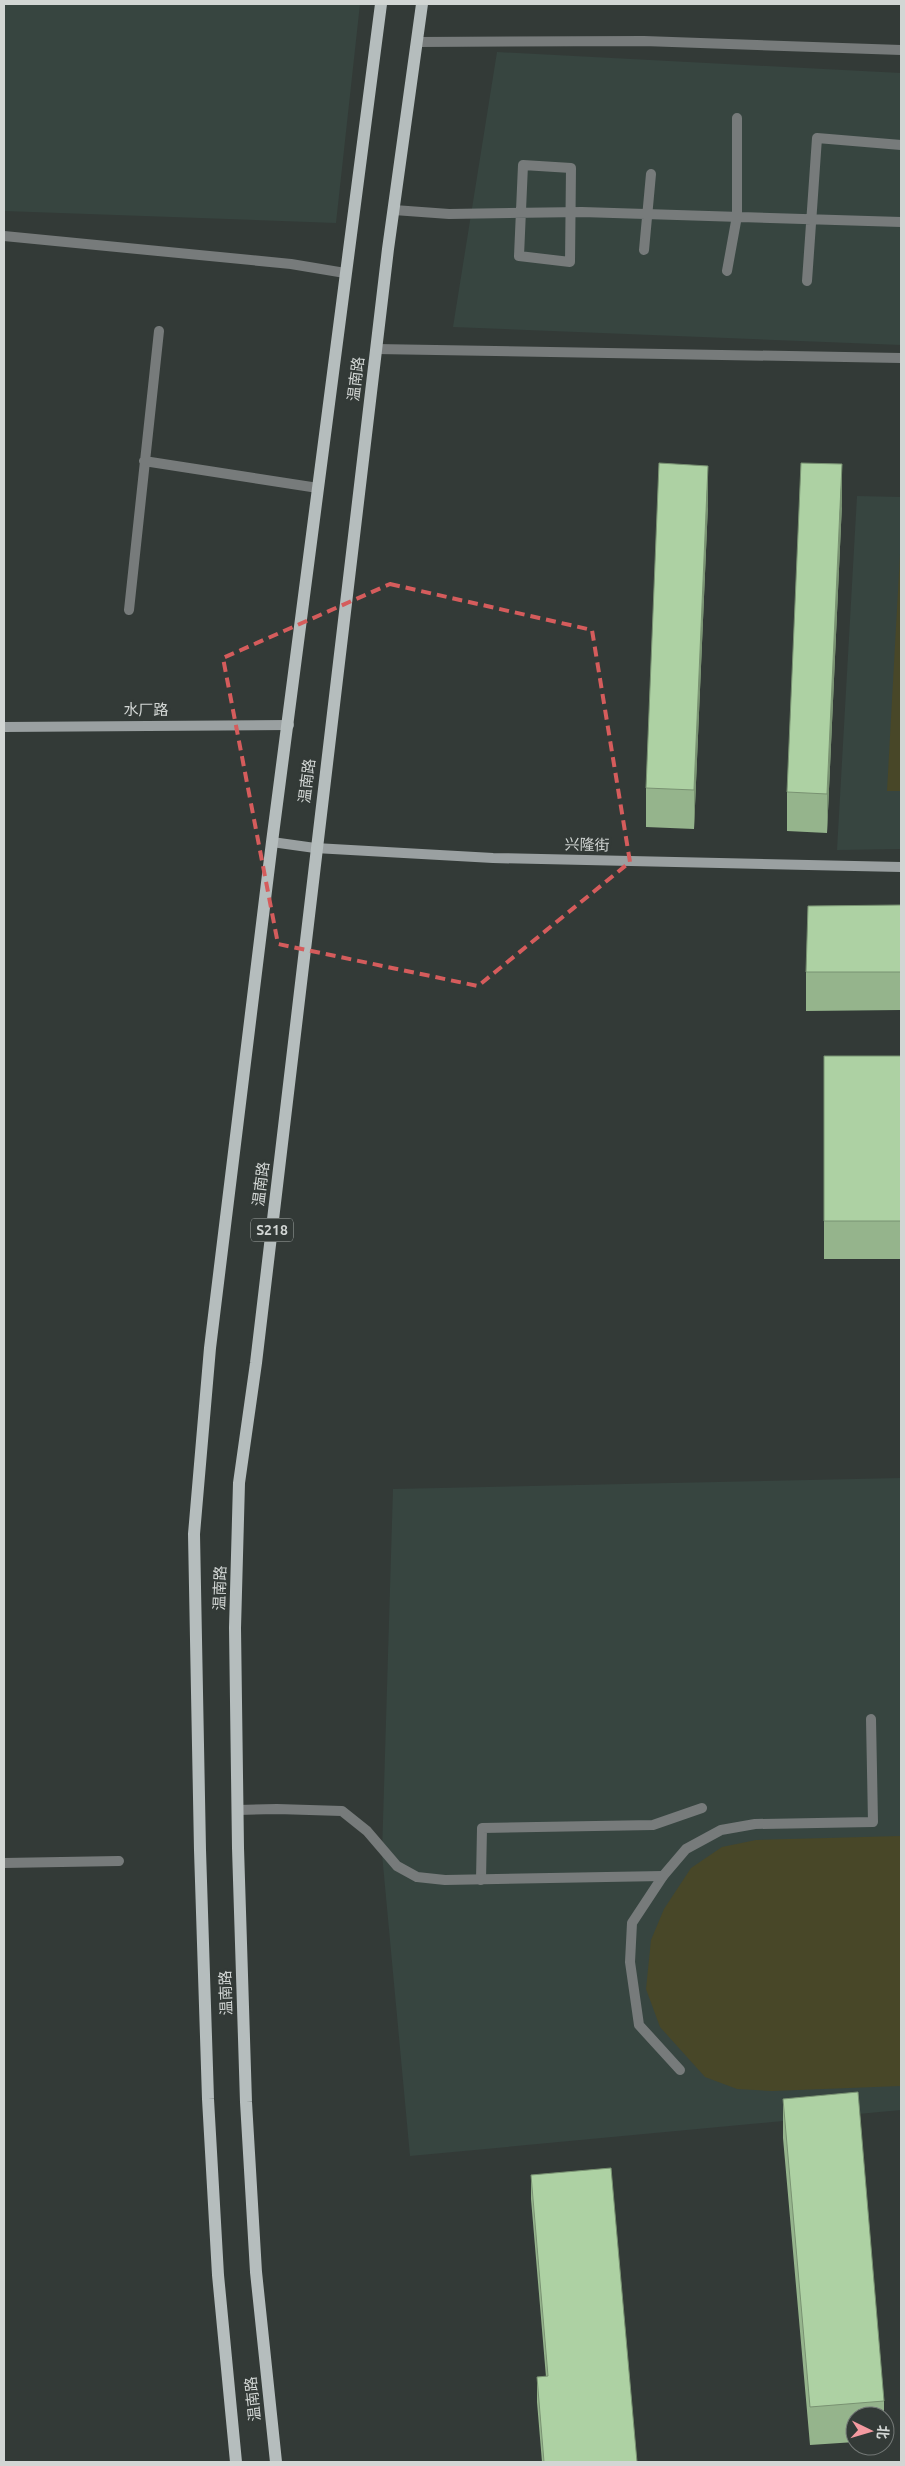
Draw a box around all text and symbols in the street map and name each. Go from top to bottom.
street label: 温南路 [344,356,367,402]
street label: 水厂路 [123,701,169,718]
street label: 温南路 [295,758,318,804]
street label: 兴隆街 [564,836,610,853]
street label: 温南路 [249,1161,272,1207]
road number: S218 [251,1218,293,1242]
street label: 温南路 [210,1565,229,1611]
street label: 温南路 [216,1970,235,2016]
street label: 温南路 [242,2376,263,2422]
north arrow [845,2406,895,2456]
text: 北 [874,2424,892,2440]

